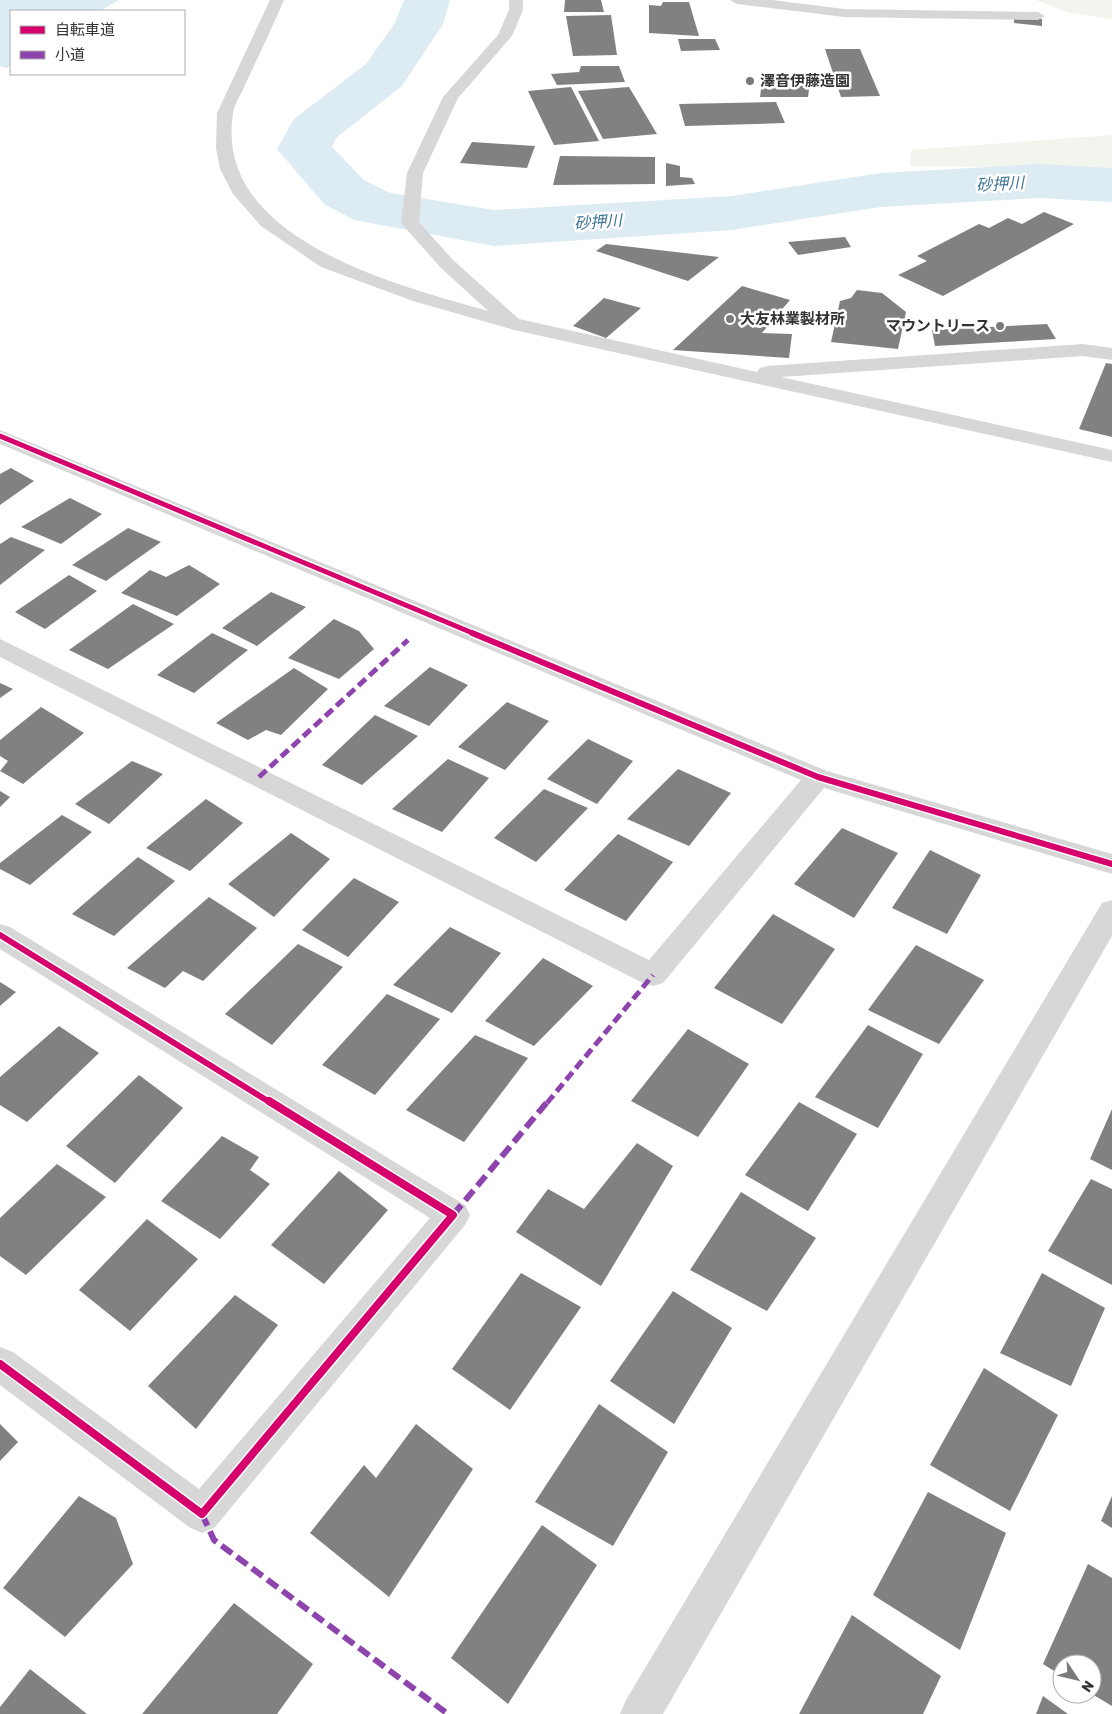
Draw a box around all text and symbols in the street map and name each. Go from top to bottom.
legend [10,10,185,75]
text: 自転車道 [55,21,115,39]
text: 小道 [55,46,85,64]
place label: 澤音伊藤造園 [760,72,850,90]
marker: 澤音伊藤造園 [744,75,756,87]
water label: 砂押川 [976,173,1026,195]
water label: 砂押川 [573,211,625,233]
place label: 大友林業製材所 [740,310,845,328]
marker: 大友林業製材所 [724,313,736,325]
place label: マウントリース [886,317,990,335]
marker: マウントリース [994,320,1006,332]
north arrow [1052,1654,1102,1704]
text: N [1077,1677,1097,1695]

